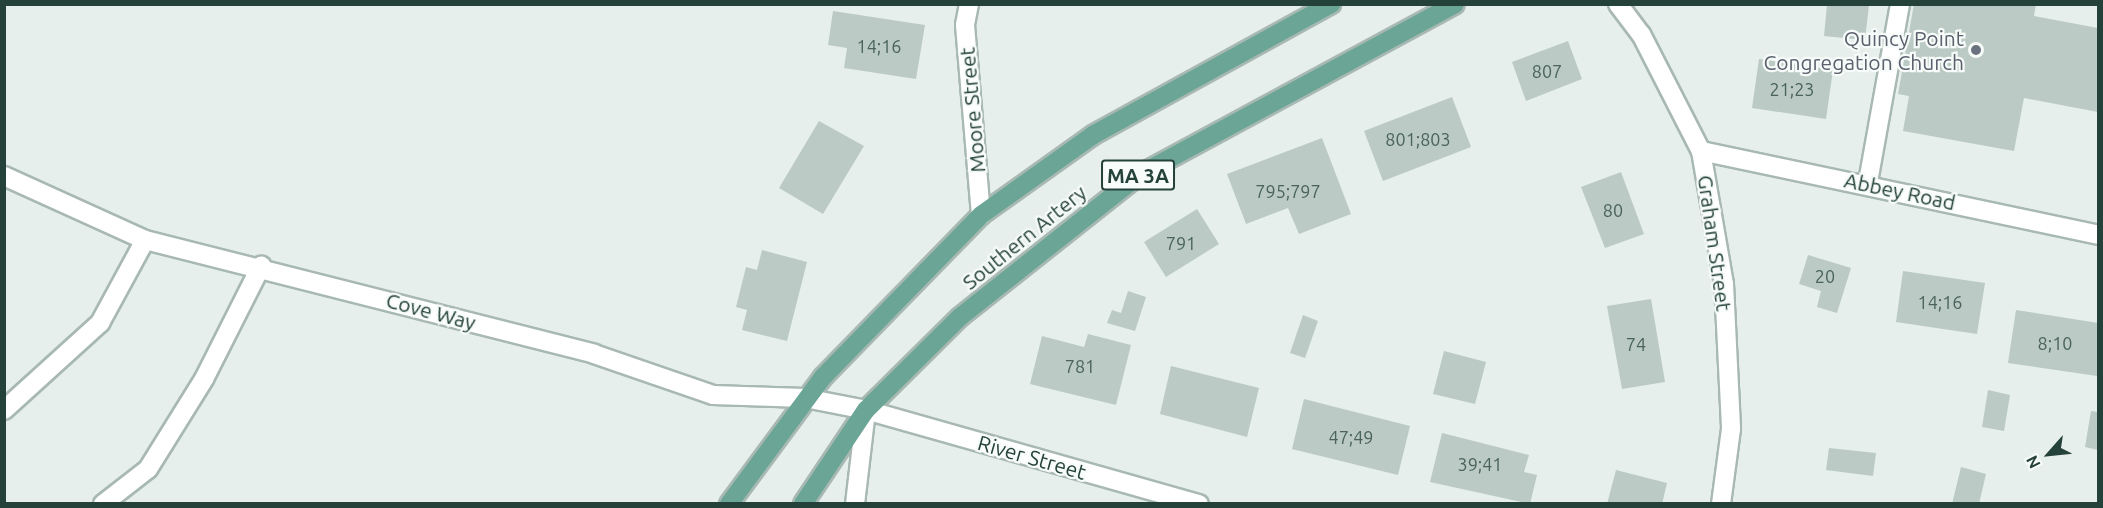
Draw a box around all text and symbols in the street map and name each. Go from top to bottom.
place label: Quincy Point Congregation Church [1763,25,1964,75]
house number: 14;16 [856,35,902,57]
marker: Quincy Point Congregation Church [1969,43,1983,57]
street label: Moore Street [954,46,990,174]
house number: 807 [1532,60,1562,82]
house number: 21;23 [1769,78,1815,100]
house number: 801;803 [1385,128,1451,150]
road number: MA 3A [1100,158,1176,192]
street label: Abbey Road [1842,167,1958,215]
street label: Graham Street [1693,173,1737,313]
street label: Southern Artery [957,179,1091,295]
house number: 795;797 [1255,180,1321,202]
house number: 80 [1603,199,1623,221]
house number: 791 [1166,232,1196,254]
house number: 20 [1815,265,1835,287]
street label: Cove Way [383,287,479,335]
house number: 14;16 [1917,291,1963,313]
house number: 8;10 [2038,332,2072,354]
house number: 74 [1626,333,1646,355]
house number: 781 [1065,355,1095,377]
north arrow [2019,424,2079,484]
house number: 47;49 [1328,426,1374,448]
street label: River Street [975,430,1089,484]
house number: 39;41 [1457,453,1503,475]
text: N [2022,453,2044,472]

